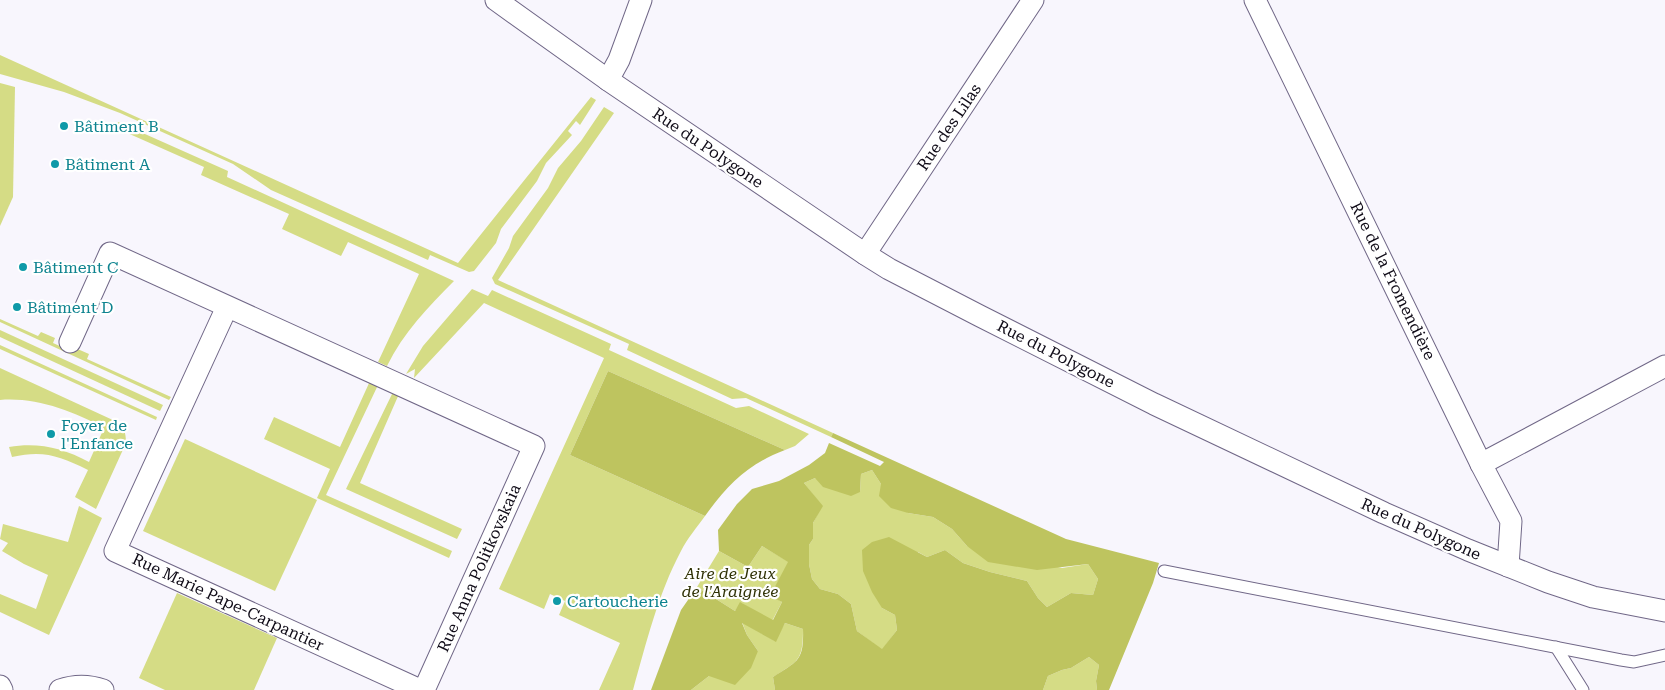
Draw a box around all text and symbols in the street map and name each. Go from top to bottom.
street label: Rue des Lilas [913,80,985,174]
street label: Rue du Polygone [649,104,767,192]
place label: Bâtiment B [74,117,159,136]
marker: Bâtiment B [58,120,70,132]
place label: Bâtiment A [65,155,151,174]
marker: Bâtiment A [49,158,61,170]
street label: Rue de la Fromendière [1347,199,1440,363]
place label: Bâtiment C [33,258,118,277]
marker: Bâtiment C [17,261,29,273]
place label: Bâtiment D [27,298,113,317]
marker: Bâtiment D [11,301,23,313]
street label: Rue du Polygone [994,316,1118,392]
place label: Foyer de l'Enfance [61,416,133,453]
marker: Foyer de l'Enfance [45,428,57,440]
street label: Rue Anna Politkovskaia [433,481,525,655]
street label: Rue du Polygone [1358,494,1484,564]
street label: Rue Marie Pape-Carpantier [129,549,327,655]
park label: Aire de Jeux de l'Araignée [682,564,778,601]
place label: Cartoucherie [567,592,668,611]
marker: Cartoucherie [551,595,563,607]

